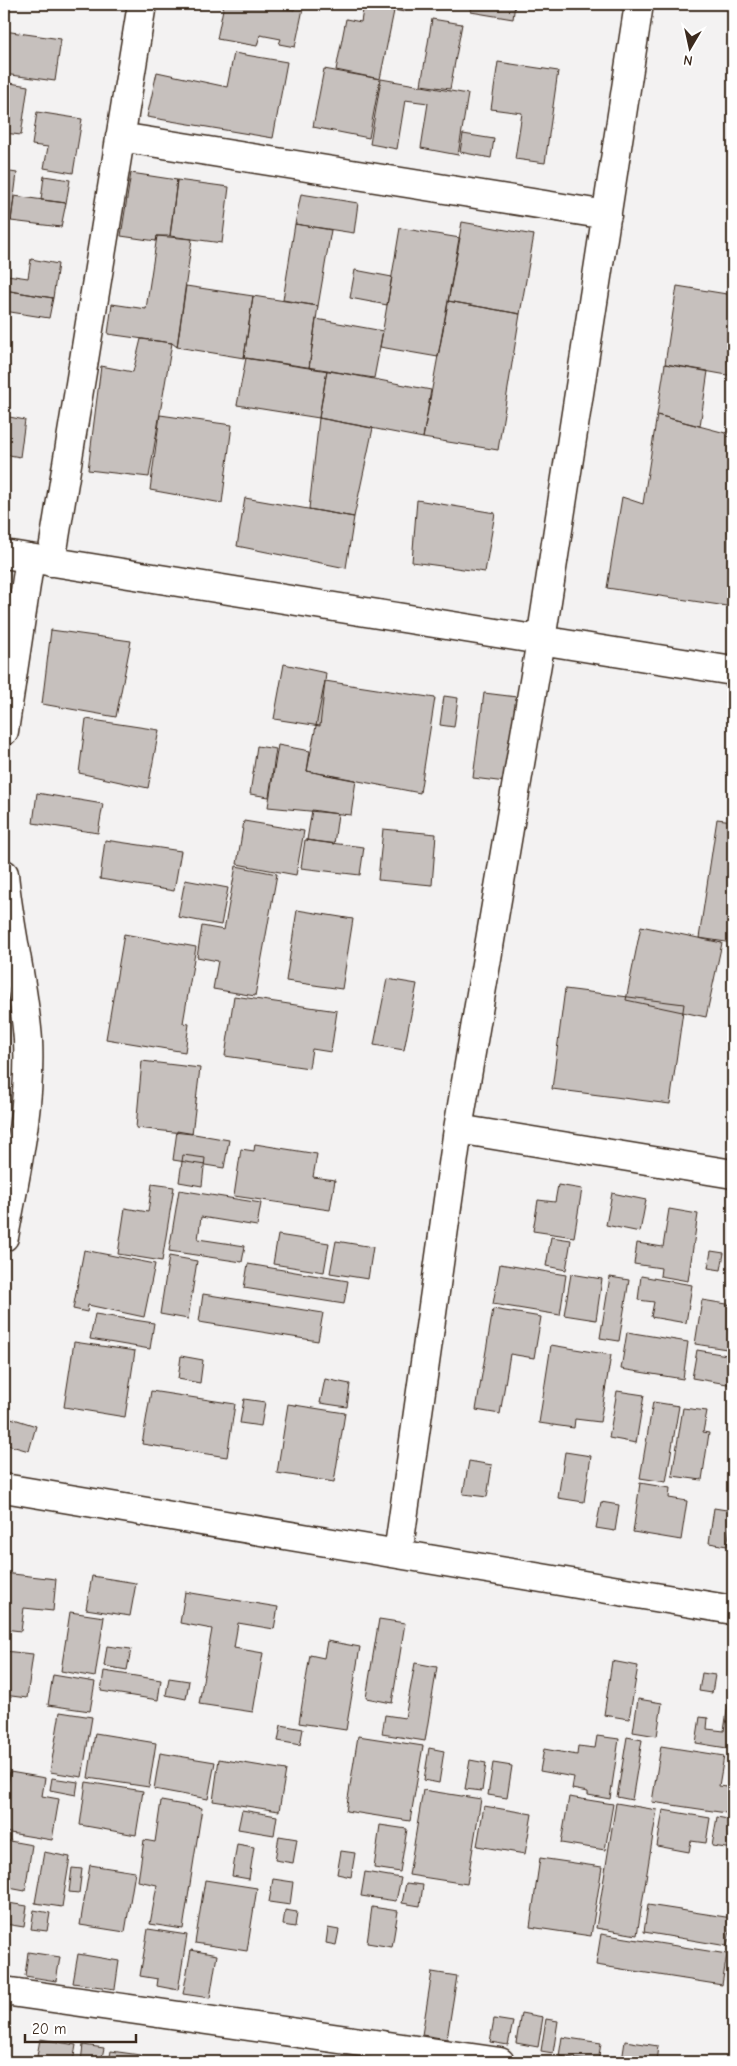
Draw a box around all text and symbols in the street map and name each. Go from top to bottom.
north arrow [664,22,714,72]
text: N [682,51,694,69]
scale bar [25,2011,136,2043]
text: 20 m [32,2020,66,2038]

